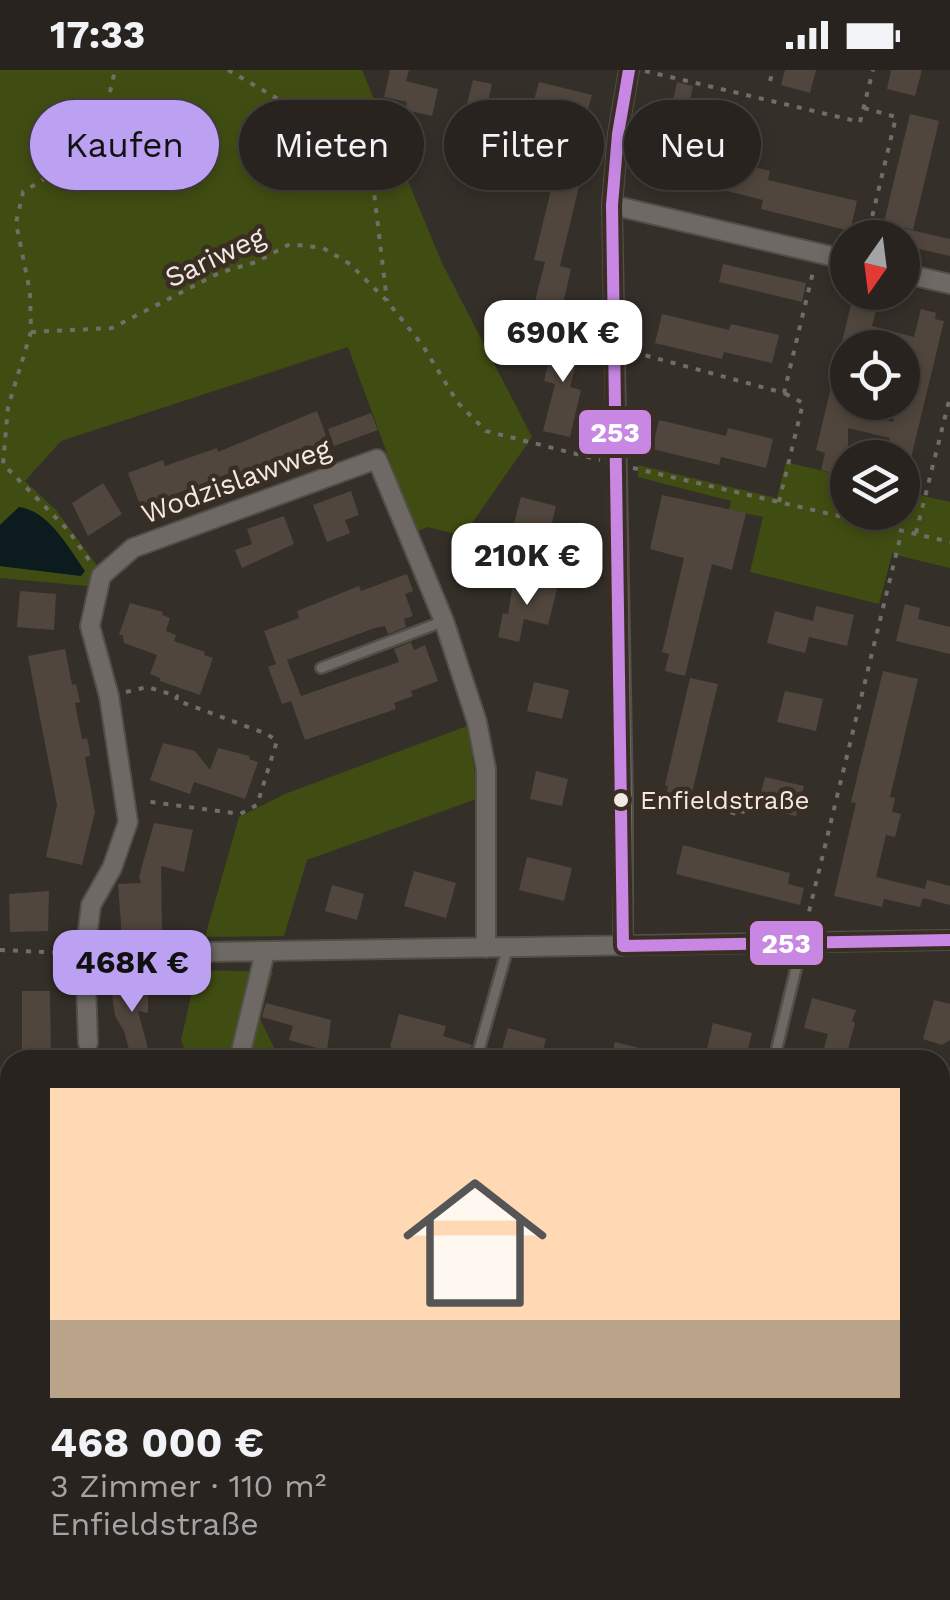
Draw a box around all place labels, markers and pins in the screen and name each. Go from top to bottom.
pin: 690K € [482,300,644,385]
pin: 210K € [446,523,608,608]
place label: Enfieldstraße [640,785,810,815]
marker: Enfieldstraße [611,790,631,810]
pin: 468K € [51,930,213,1015]

